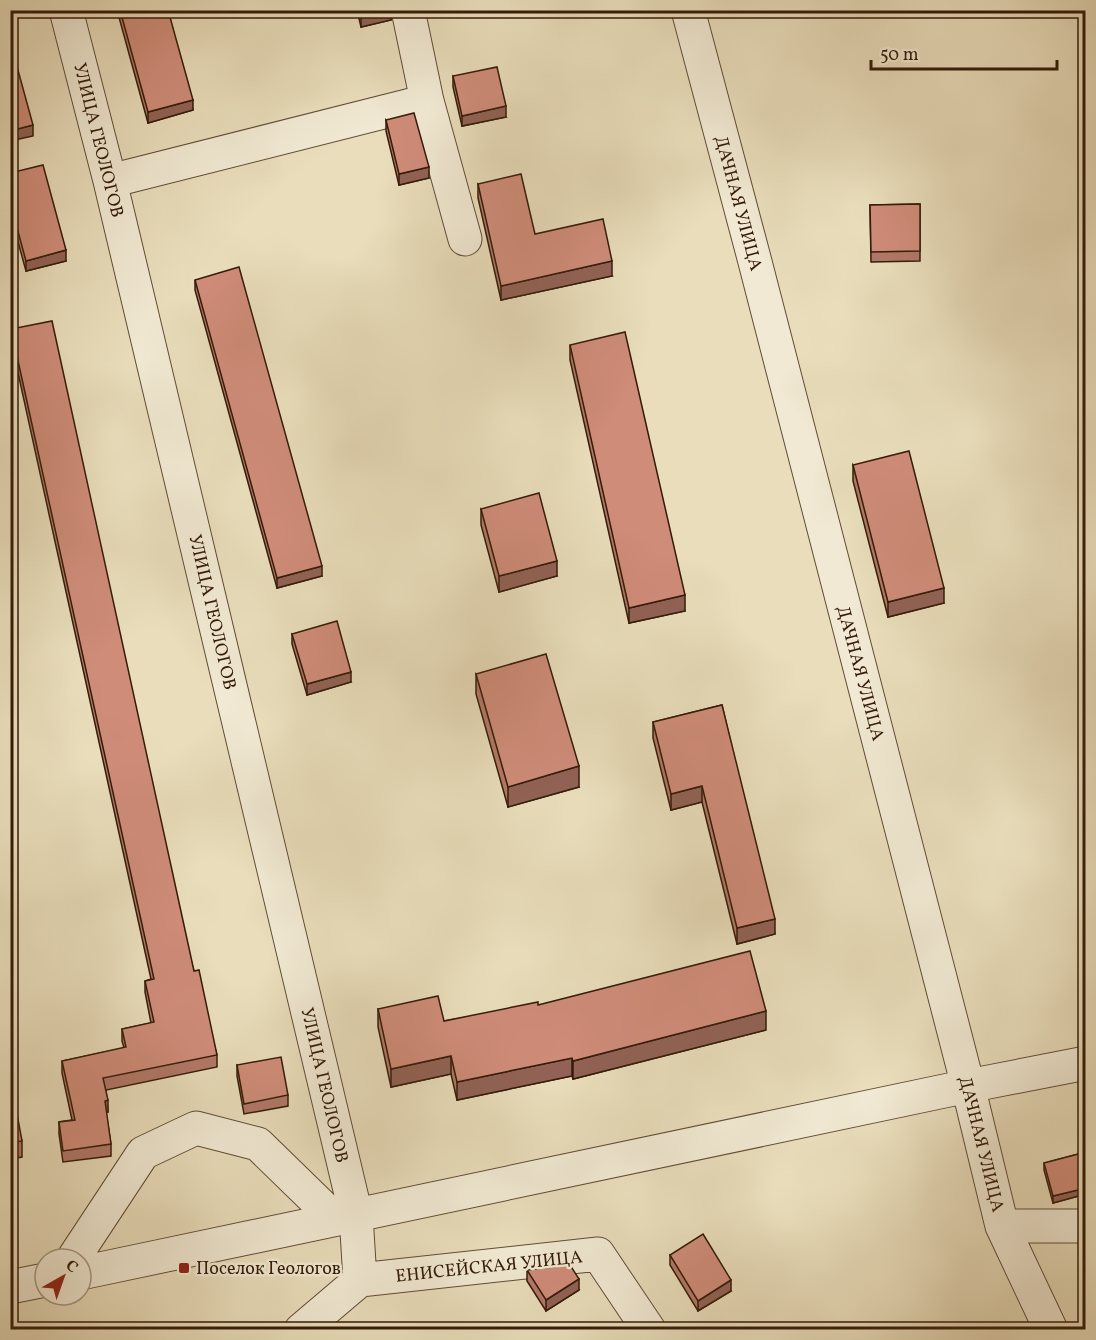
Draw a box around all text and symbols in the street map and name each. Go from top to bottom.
scale bar [871,33,1057,71]
text: 50 m [880,43,919,68]
street label: УЛИЦА ГЕОЛОГОВ [66,60,129,220]
street label: ДАЧНАЯ УЛИЦА [707,133,768,274]
street label: УЛИЦА ГЕОЛОГОВ [182,532,242,692]
street label: ДАЧНАЯ УЛИЦА [829,603,890,744]
street label: УЛИЦА ГЕОЛОГОВ [294,1005,354,1165]
street label: ДАЧНАЯ УЛИЦА [952,1074,1010,1215]
street label: ЕНИСЕЙСКАЯ УЛИЦА [394,1245,584,1290]
north arrow [33,1247,93,1307]
text: С [60,1255,82,1279]
place label: Поселок Геологов [196,1257,341,1282]
marker: Поселок Геологов [177,1261,191,1275]

